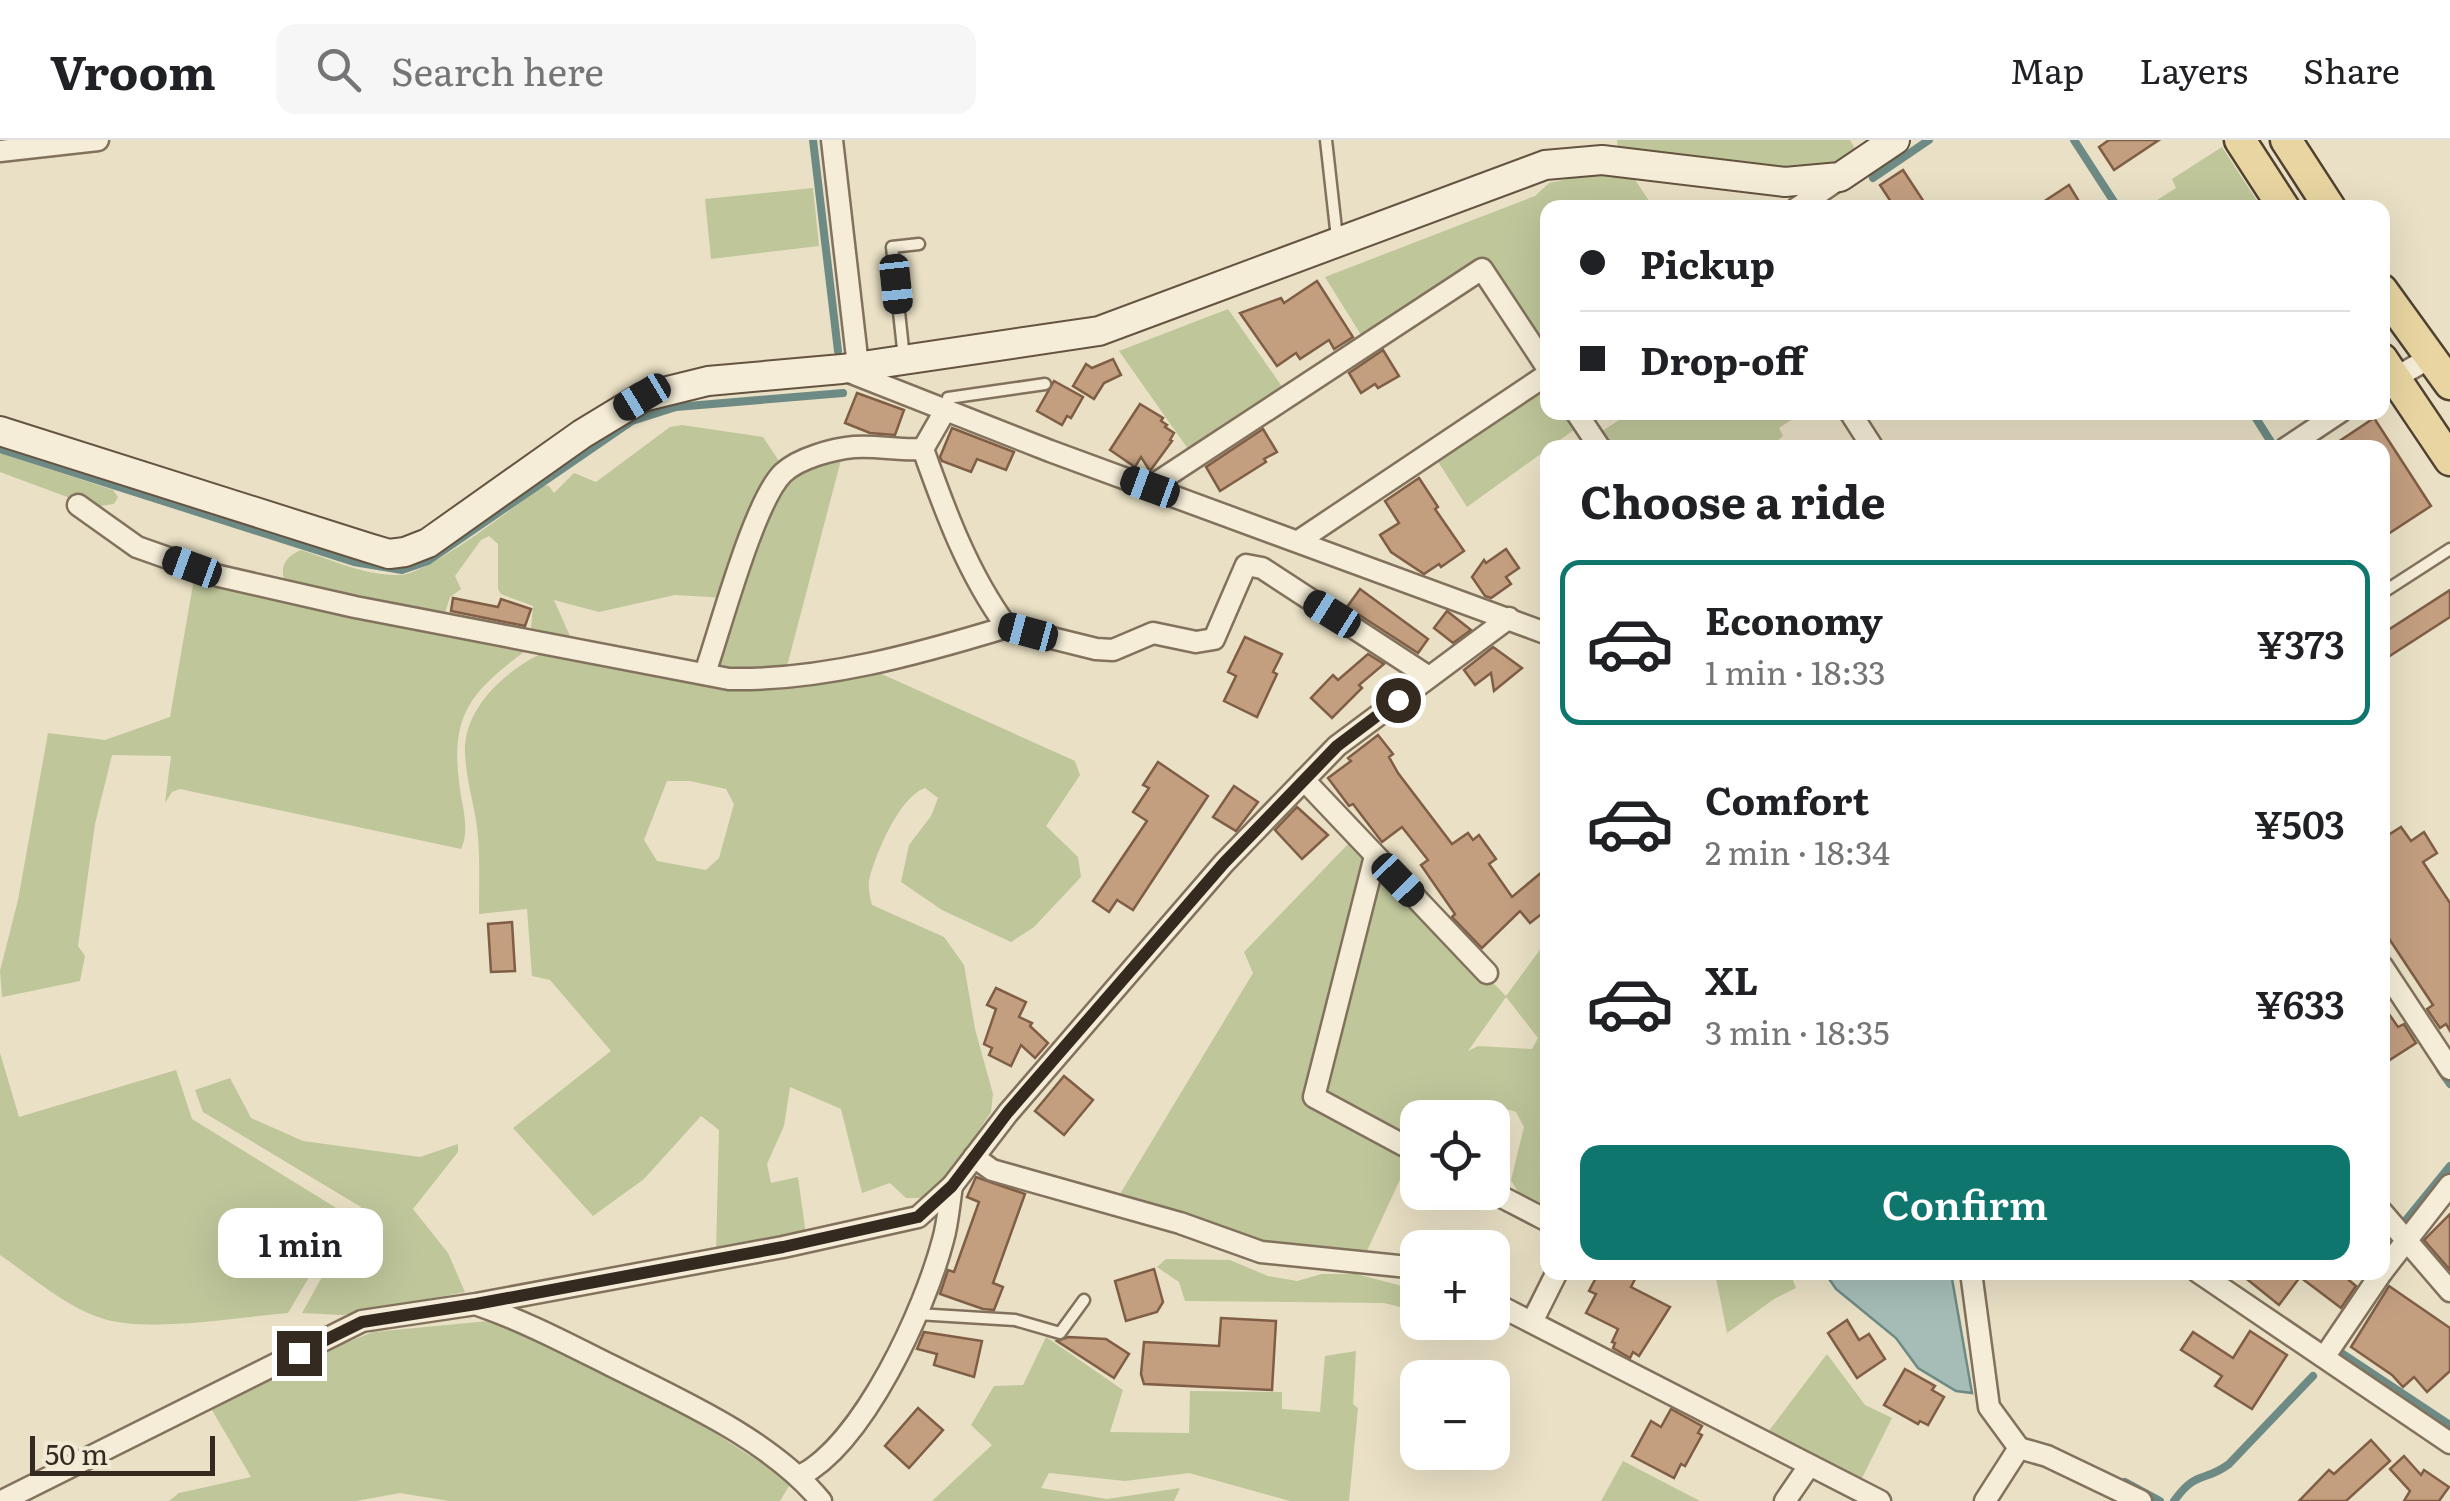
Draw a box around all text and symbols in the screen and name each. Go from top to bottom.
search box [276,24,976,114]
text: Vroom [50,34,216,105]
text: Search here [391,41,604,98]
icon: search [311,42,366,97]
text: Map [2010,43,2084,95]
text: Layers [2139,43,2248,95]
text: Share [2303,43,2400,95]
text: Pickup [1640,234,1775,291]
car [878,253,914,315]
text: Drop-off [1640,330,1805,387]
car [609,369,675,425]
car [1117,463,1183,511]
text: Choose a ride [1580,466,1886,533]
car [159,543,225,591]
car [1299,585,1365,643]
text: Economy [1705,590,1883,647]
icon: car [1585,598,1675,688]
car [995,610,1061,654]
text: ¥373 [2257,614,2345,671]
text: 1 min · 18:33 [1705,647,1885,695]
route start [1376,678,1421,723]
text: Comfort [1705,770,1869,827]
icon: car [1585,778,1675,868]
text: ¥503 [2254,794,2345,851]
text: 2 min · 18:34 [1705,827,1890,875]
car [1366,848,1430,912]
text: XL [1705,950,1758,1007]
icon: car [1585,958,1675,1048]
text: ¥633 [2255,974,2345,1031]
text: 3 min · 18:35 [1705,1007,1890,1055]
map controls [1400,1100,1510,1470]
button: locate [1400,1100,1510,1210]
button: Confirm [1580,1145,2350,1260]
callout: 1 min [216,1208,382,1278]
text: 1 min [258,1219,343,1267]
button: + [1400,1230,1510,1340]
route end [277,1331,322,1376]
button: − [1400,1360,1510,1470]
scale bar [30,1431,215,1476]
text: 50 m [45,1432,108,1474]

